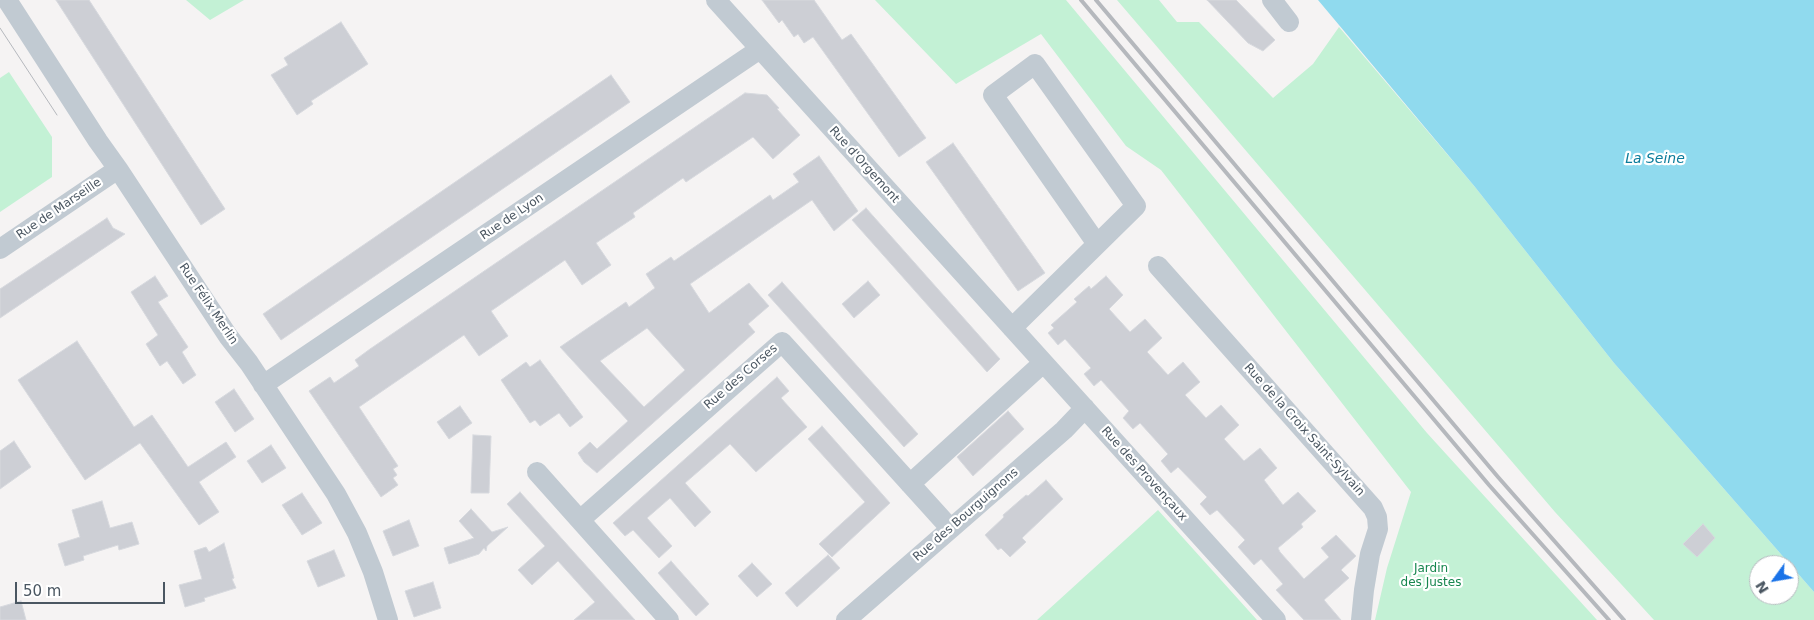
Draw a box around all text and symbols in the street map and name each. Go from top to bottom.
street label: Rue d'Orgemont [826,124,902,206]
water label: La Seine [1625,151,1685,167]
street label: Rue de Marseille [14,175,104,243]
street label: Rue de Lyon [478,191,546,243]
street label: Rue Félix Merlin [176,261,240,347]
street label: Rue des Corses [701,341,781,413]
street label: Rue de la Croix Saint-Sylvain [1241,361,1367,499]
street label: Rue des Provençaux [1098,424,1190,524]
street label: Rue des Bourguignons [911,465,1021,565]
north arrow [1749,555,1799,605]
park label: Jardin des Justes [1401,562,1461,590]
scale bar [18,572,168,604]
text: N [1752,578,1772,597]
text: 50 m [23,582,61,600]

